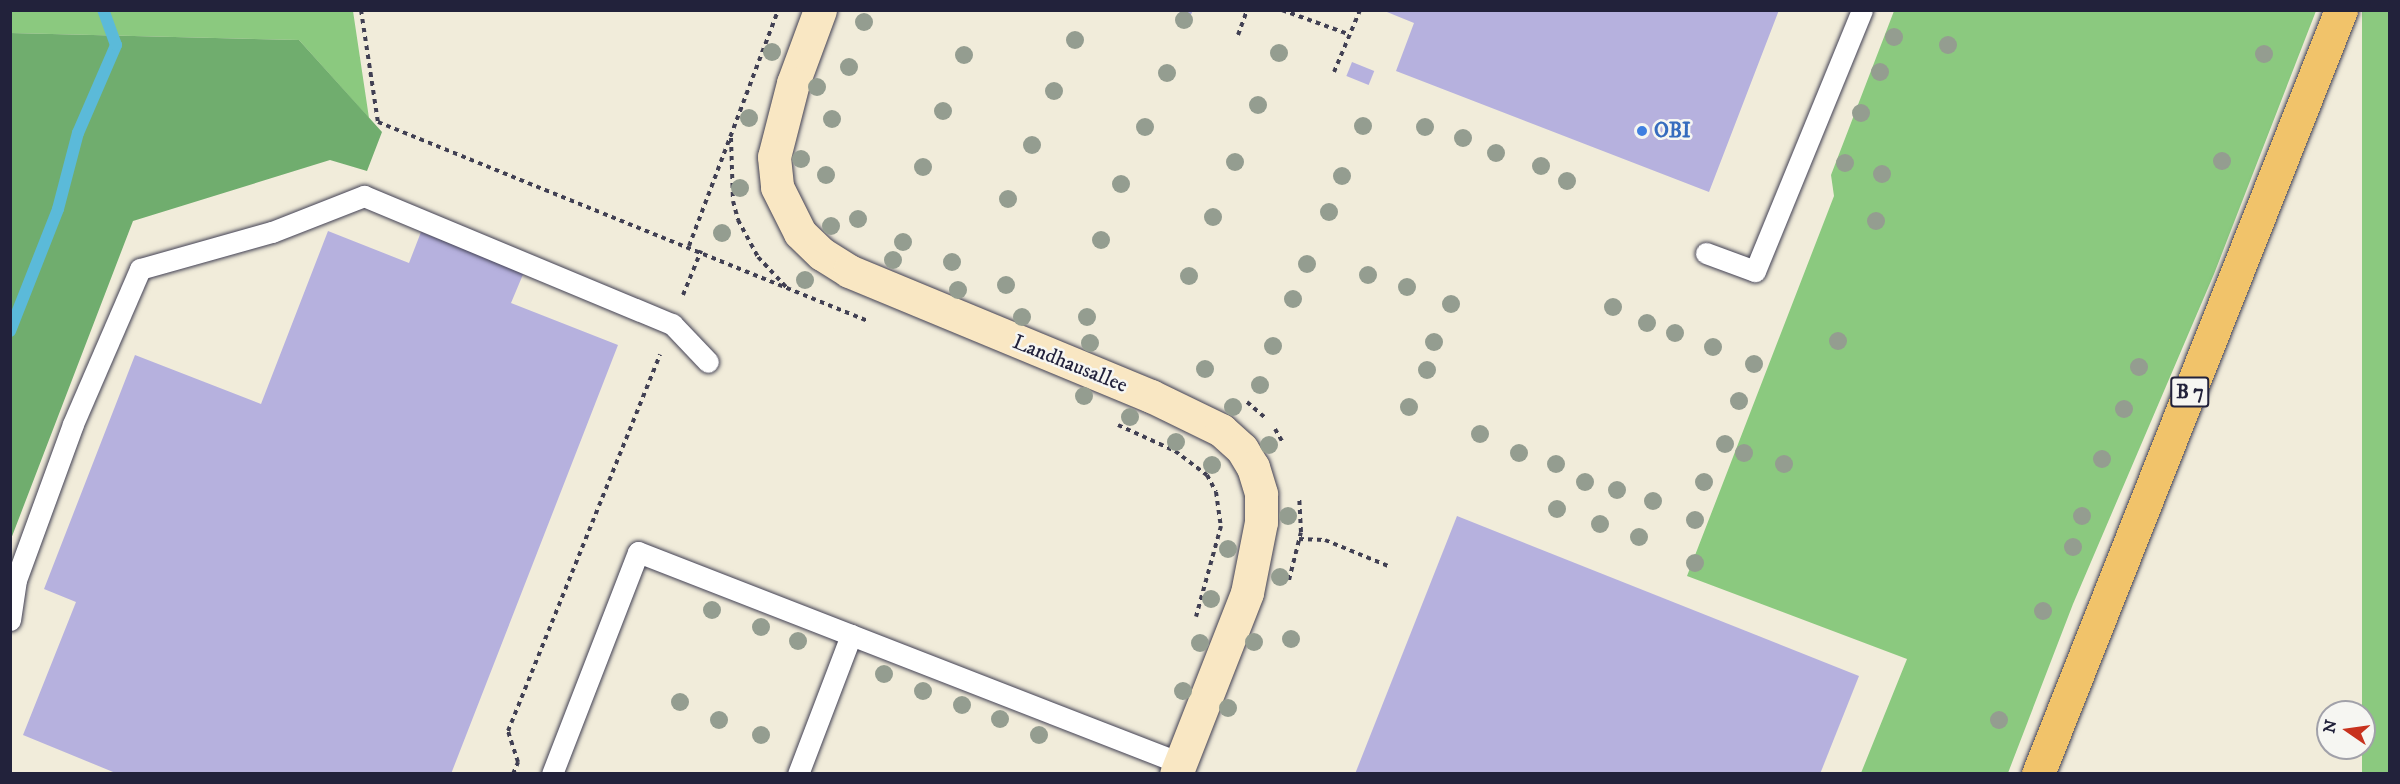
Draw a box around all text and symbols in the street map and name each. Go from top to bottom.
place label: OBI [1654,118,1691,144]
marker: OBI [1635,124,1649,138]
street label: Landhausallee [1009,330,1131,398]
road number: B 7 [2169,375,2211,409]
north arrow [2316,700,2376,760]
text: N [2319,718,2342,735]

